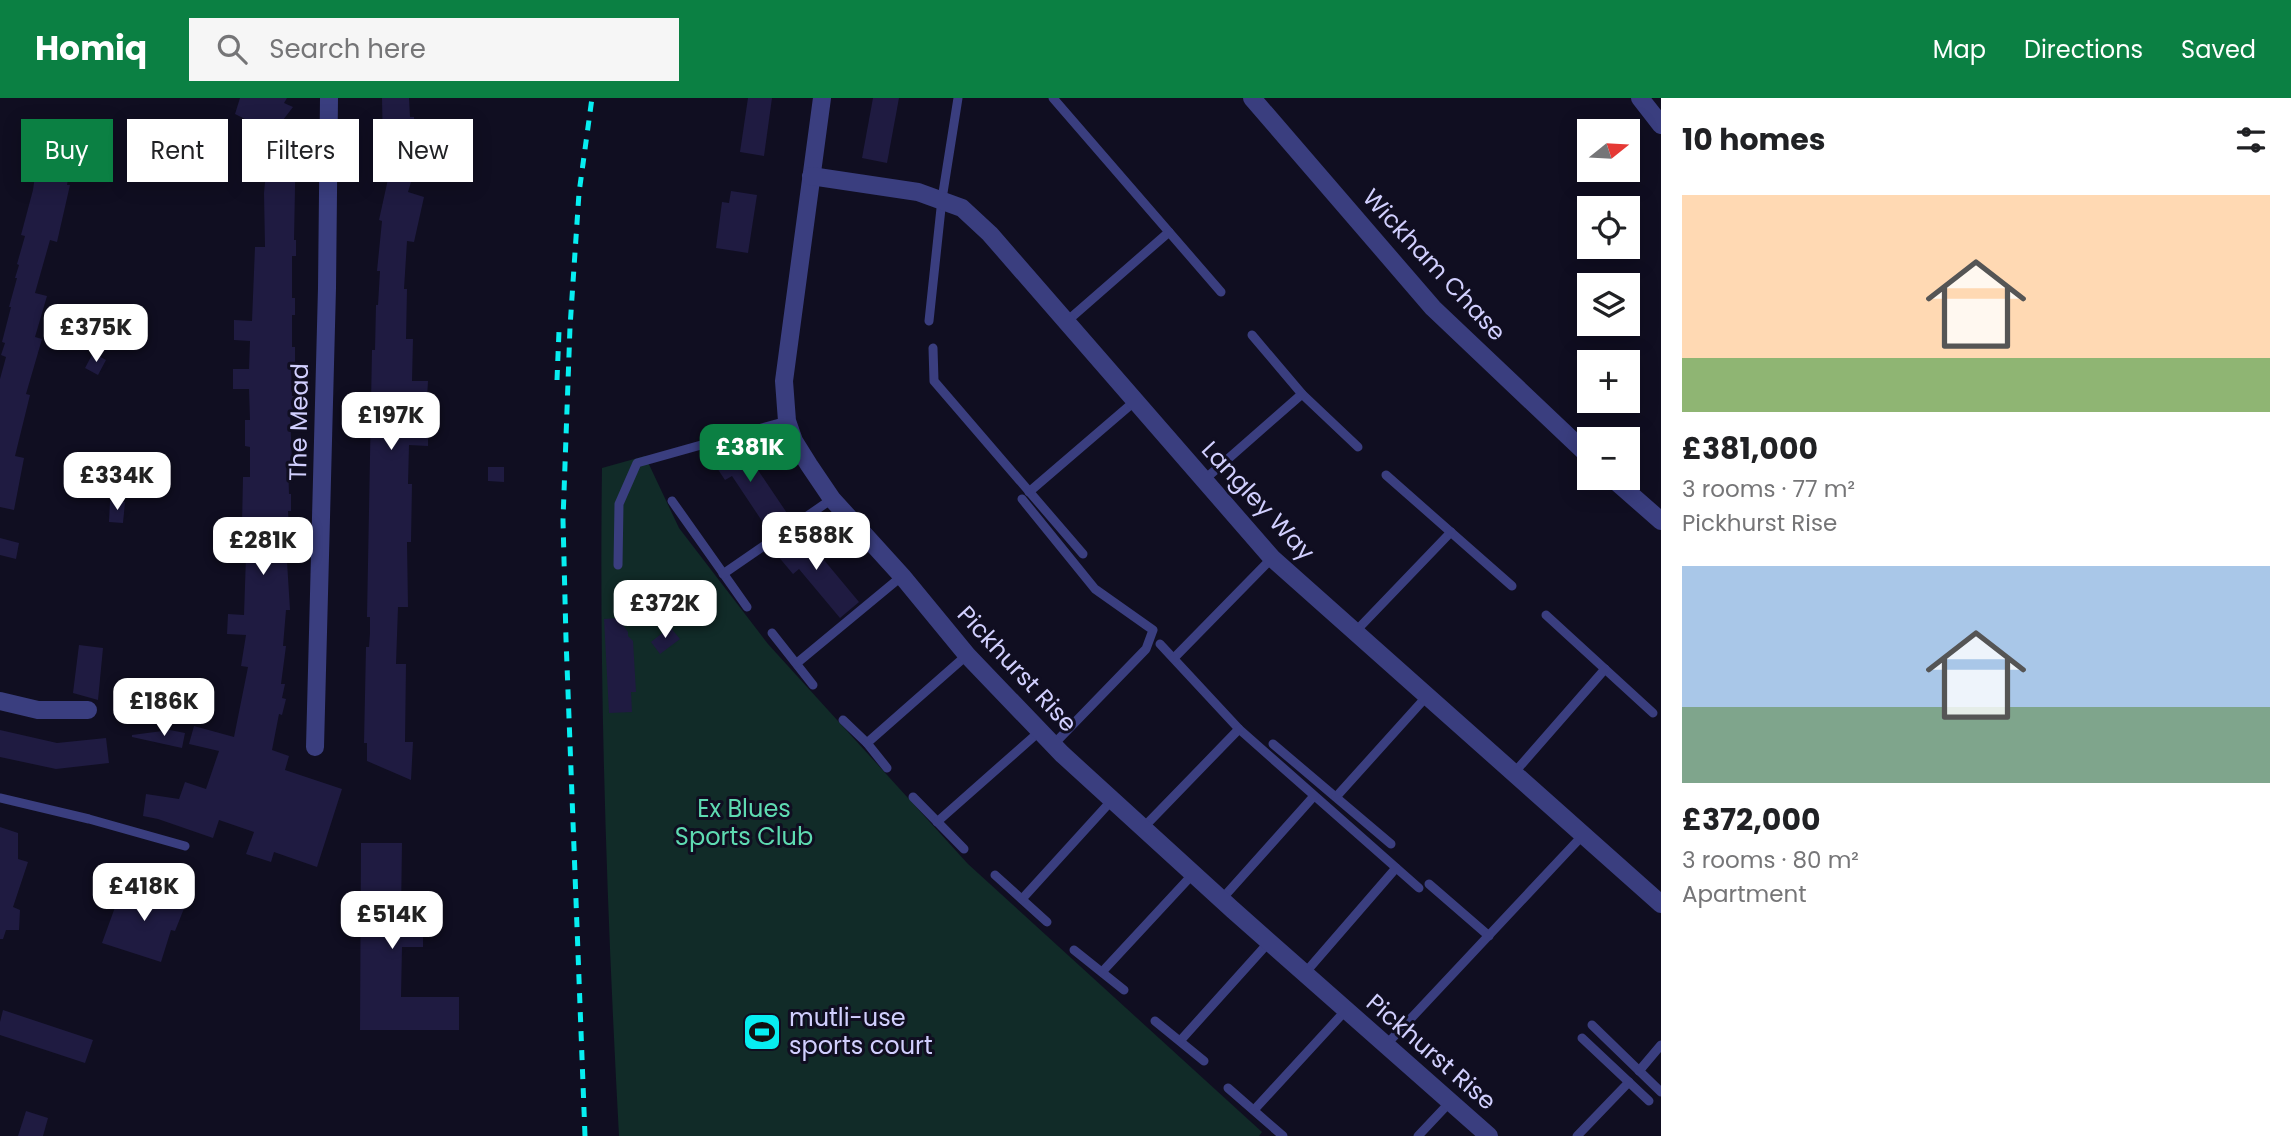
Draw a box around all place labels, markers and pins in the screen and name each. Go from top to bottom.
pin: £375K [47,304,145,364]
pin: £197K [342,392,440,452]
pin: £381K [701,424,799,484]
pin: £334K [68,452,166,512]
pin: £588K [767,512,865,572]
pin: £281K [214,518,312,577]
pin: £372K [616,580,714,640]
pin: £186K [115,678,213,738]
pin: £418K [95,864,193,923]
pin: £514K [343,892,441,951]
place label: mutli-use sports court [789,1001,933,1062]
sports icon: mutli-use sports court [741,1011,783,1053]

